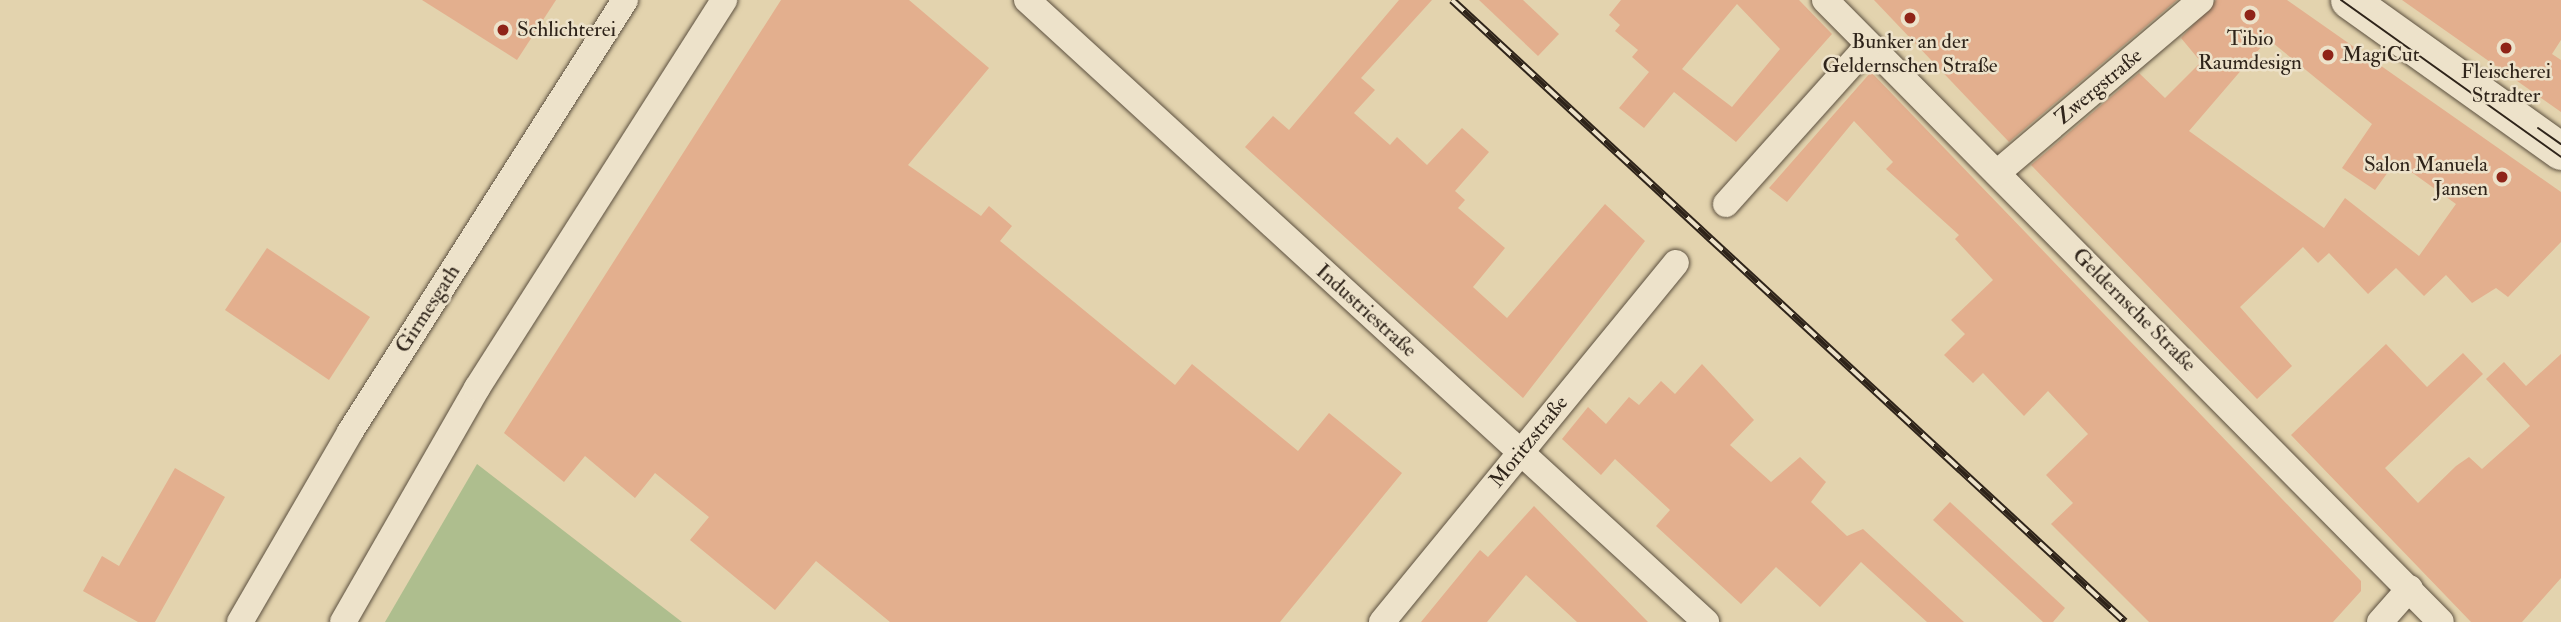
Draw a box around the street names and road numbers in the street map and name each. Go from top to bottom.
street label: Zwergstraße [2050,43,2148,131]
street label: Geldernsche Straße [2067,243,2201,377]
street label: Industriestraße [1310,259,1422,363]
street label: Girmesgath [390,260,466,358]
street label: Moritzstraße [1484,391,1574,493]

